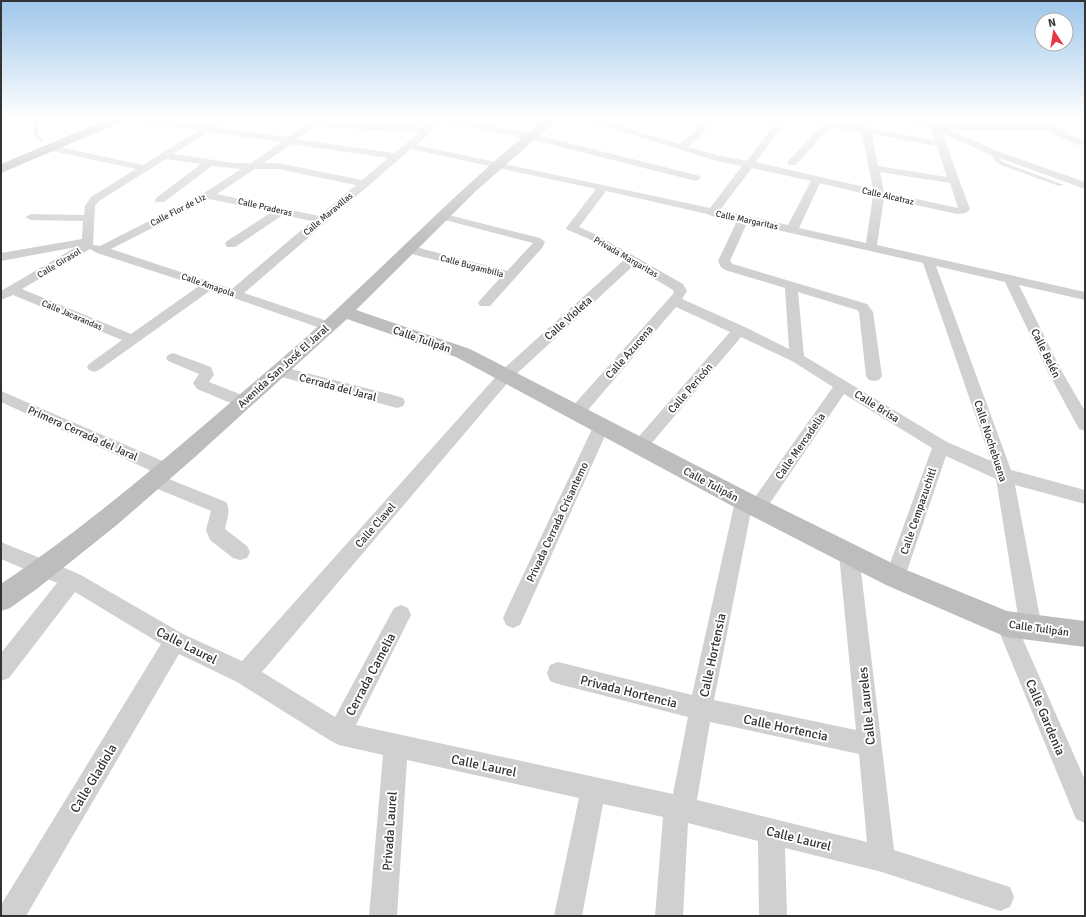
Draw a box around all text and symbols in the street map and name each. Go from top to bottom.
north arrow [1034,12,1074,52]
text: N [1047,16,1057,30]
street label: Calle Alcatraz [861,185,915,208]
street label: Calle Maravillas [301,190,355,238]
street label: Calle Flor de Liz [149,192,208,229]
street label: Calle Praderas [237,196,293,219]
street label: Calle Margaritas [715,209,779,232]
street label: Privada Margaritas [592,235,660,280]
street label: Calle Girasol [36,246,83,281]
street label: Calle Bugambilia [439,253,505,280]
street label: Calle Amapola [180,271,236,300]
street label: Calle Violeta [542,293,595,343]
street label: Calle Jacarandas [40,298,104,333]
street label: Avenida San José El Jaral [235,322,332,411]
street label: Calle Tulipán [391,323,453,355]
street label: Calle Azucena [603,323,656,382]
street label: Calle Belén [1028,327,1063,380]
street label: Calle Pericón [665,361,716,416]
street label: Cerrada del Jaral [298,371,378,404]
street label: Calle Brisa [852,388,902,426]
street label: Calle Nochebuena [971,399,1010,484]
street label: Primera Cerrada del Jaral [26,403,140,464]
street label: Calle Mercadelia [773,410,828,482]
street label: Privada Cerrada Crisantemo [524,460,591,584]
street label: Calle Tulipán [681,465,740,504]
street label: Calle Cempazuchitl [898,466,939,556]
street label: Calle Clavel [352,500,398,550]
street label: Calle Hortensia [696,612,730,699]
street label: Calle Tulipán [1008,618,1070,639]
street label: Calle Laurel [153,624,220,668]
street label: Cerrada Camelia [342,630,399,719]
street label: Calle Laureles [855,666,879,746]
street label: Privada Hortencia [579,672,679,712]
street label: Calle Gardenia [1022,677,1068,758]
street label: Calle Hortencia [742,711,830,745]
street label: Calle Gladiola [67,741,121,816]
street label: Calle Laurel [450,751,518,781]
street label: Privada Laurel [379,791,401,871]
street label: Calle Laurel [765,823,833,855]

